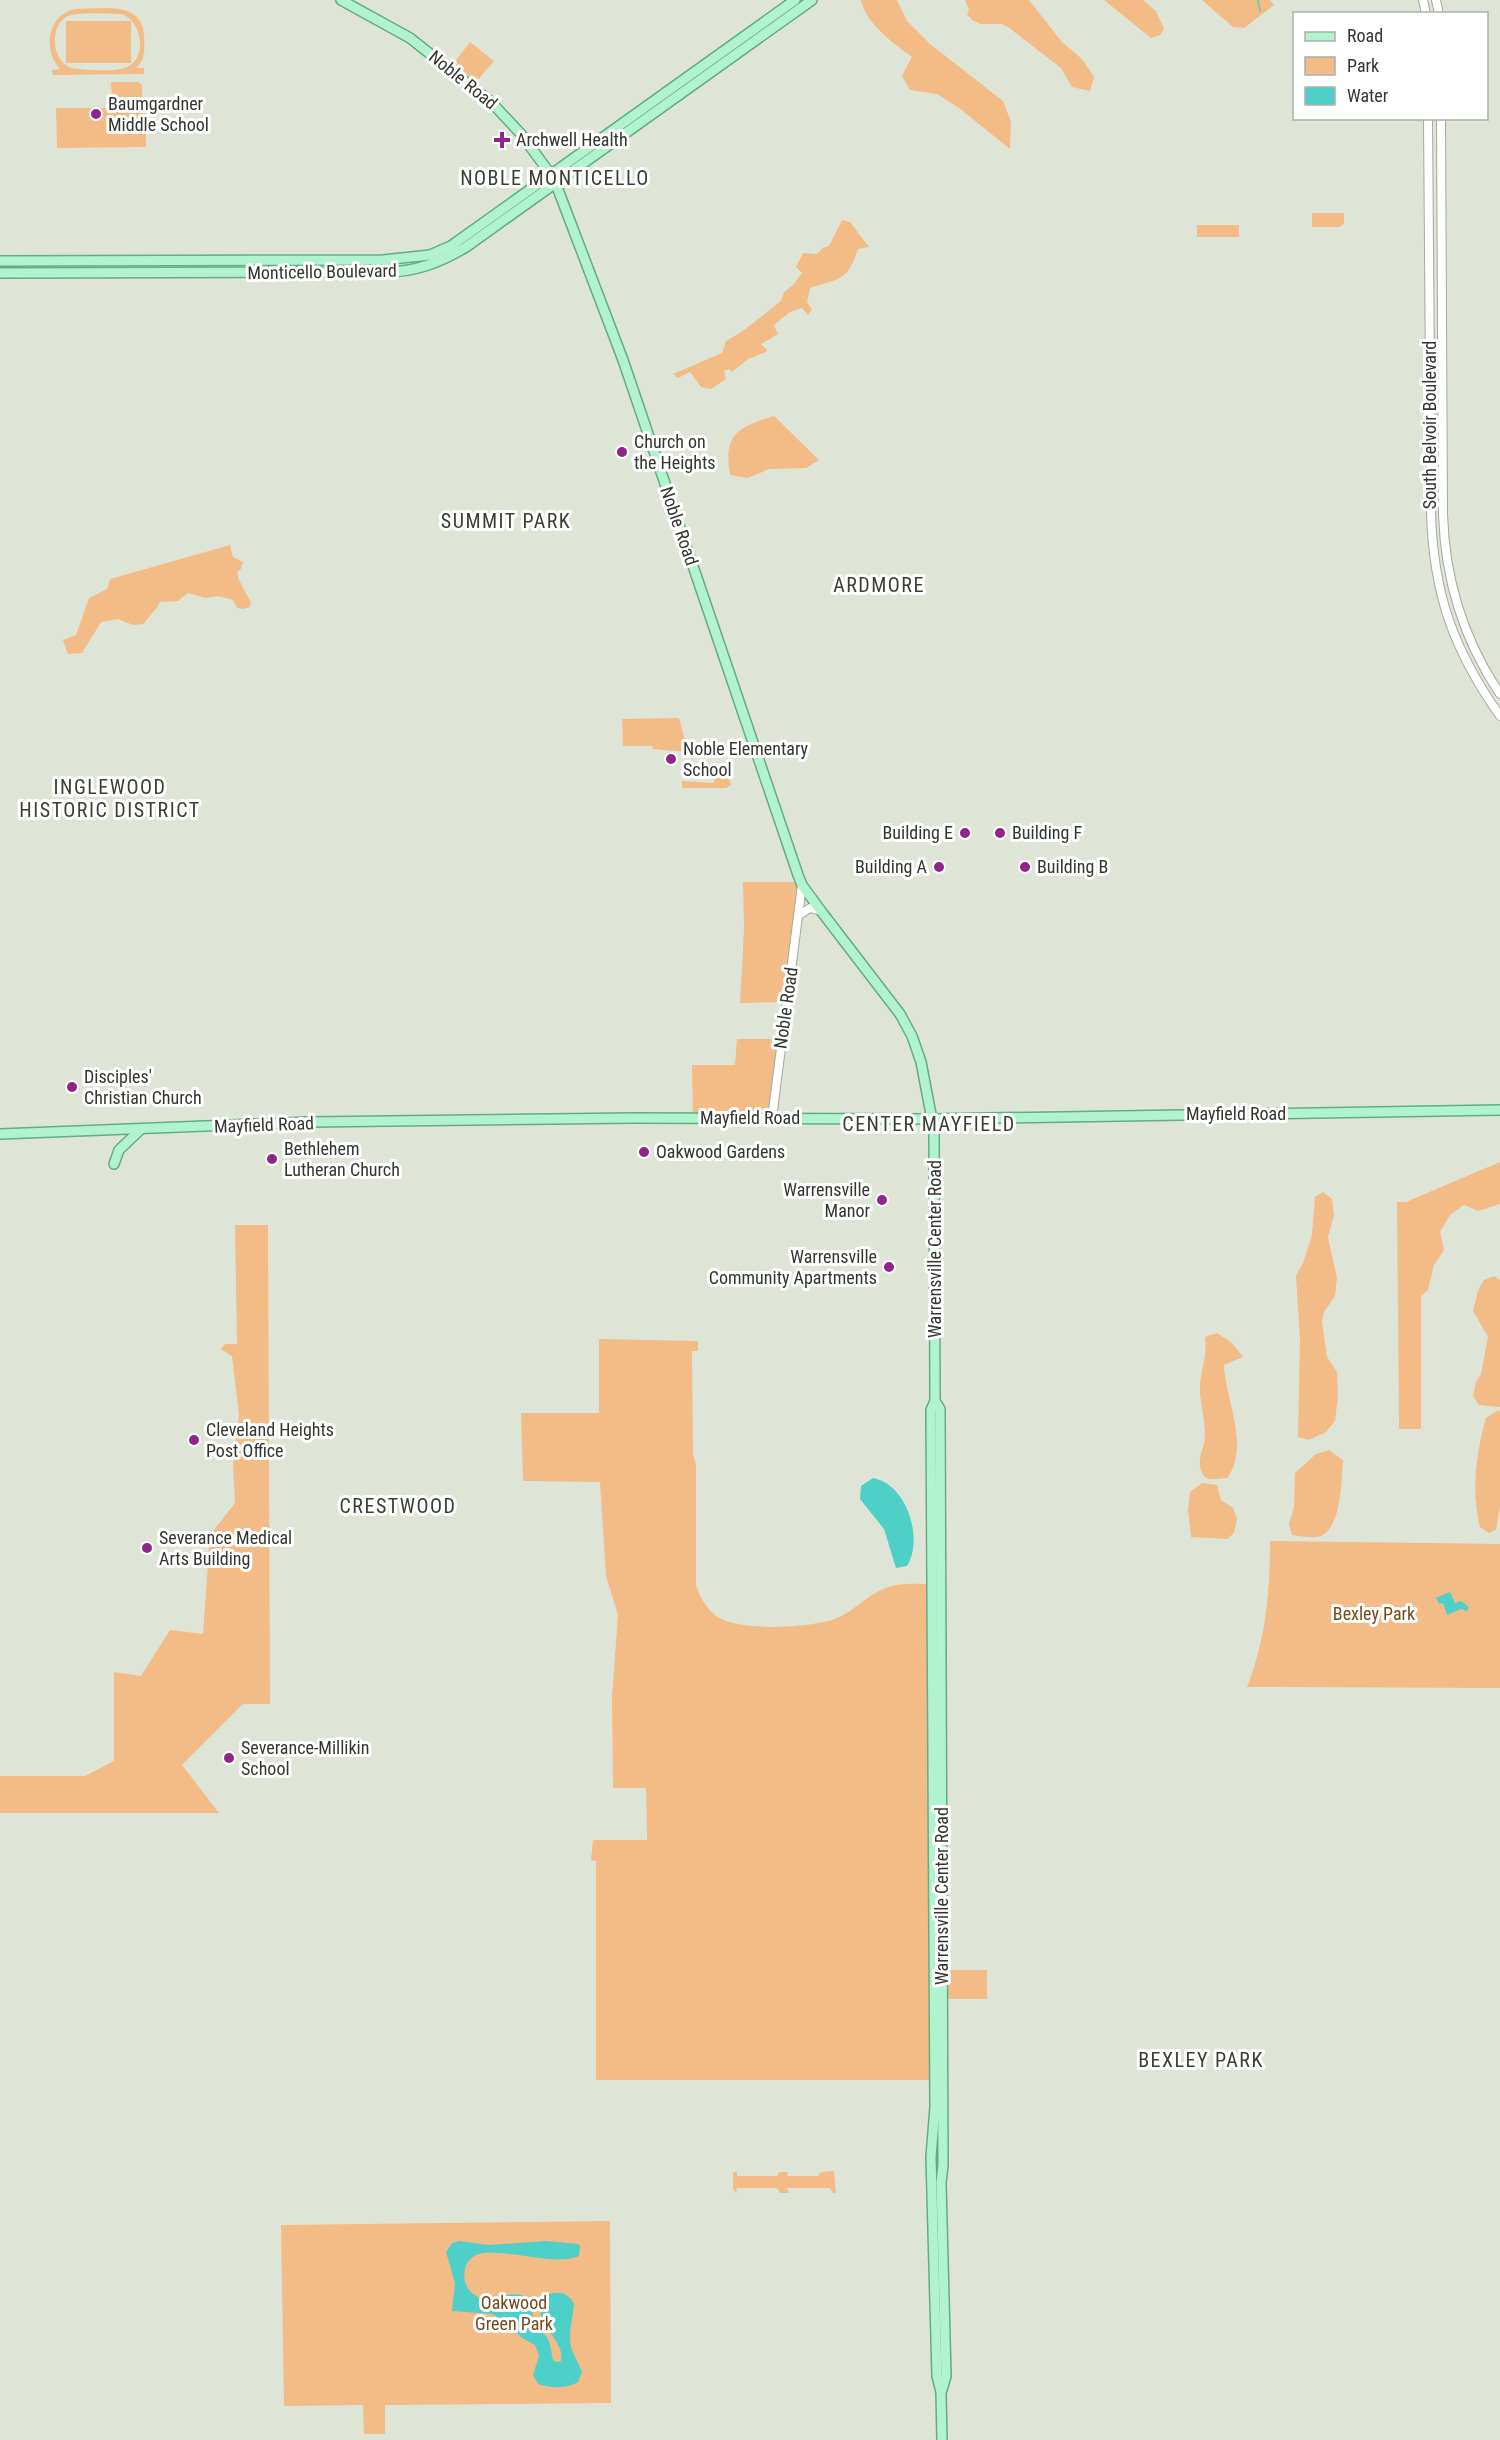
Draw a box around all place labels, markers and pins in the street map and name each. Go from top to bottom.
place label: Baumgardner Middle School [108,93,209,135]
marker: Baumgardner Middle School [89,107,103,121]
place label: Archwell Health [516,129,628,150]
marker: Archwell Health [493,131,511,149]
place label: Church on the Heights [634,431,715,473]
marker: Church on the Heights [615,445,629,459]
place label: Noble Elementary School [683,738,809,780]
marker: Noble Elementary School [664,752,678,766]
place label: Building E [882,822,953,843]
place label: Building F [1012,822,1083,843]
marker: Building E [958,826,972,840]
marker: Building F [993,826,1007,840]
place label: Building A [855,856,928,877]
place label: Building B [1037,856,1108,877]
marker: Building A [932,860,946,874]
marker: Building B [1018,860,1032,874]
place label: Disciples' Christian Church [84,1066,202,1108]
marker: Disciples' Christian Church [65,1080,79,1094]
place label: Bethlehem Lutheran Church [284,1138,400,1180]
place label: Oakwood Gardens [656,1141,785,1162]
marker: Oakwood Gardens [637,1145,651,1159]
marker: Bethlehem Lutheran Church [265,1152,279,1166]
place label: Warrensville Manor [783,1179,871,1221]
marker: Warrensville Manor [875,1193,889,1207]
place label: Warrensville Community Apartments [709,1246,877,1288]
marker: Warrensville Community Apartments [882,1260,896,1274]
place label: Cleveland Heights Post Office [206,1419,334,1461]
marker: Cleveland Heights Post Office [187,1433,201,1447]
place label: Severance Medical Arts Building [159,1527,292,1569]
marker: Severance Medical Arts Building [140,1541,154,1555]
place label: Severance-Millikin School [241,1737,369,1779]
marker: Severance-Millikin School [222,1751,236,1765]

